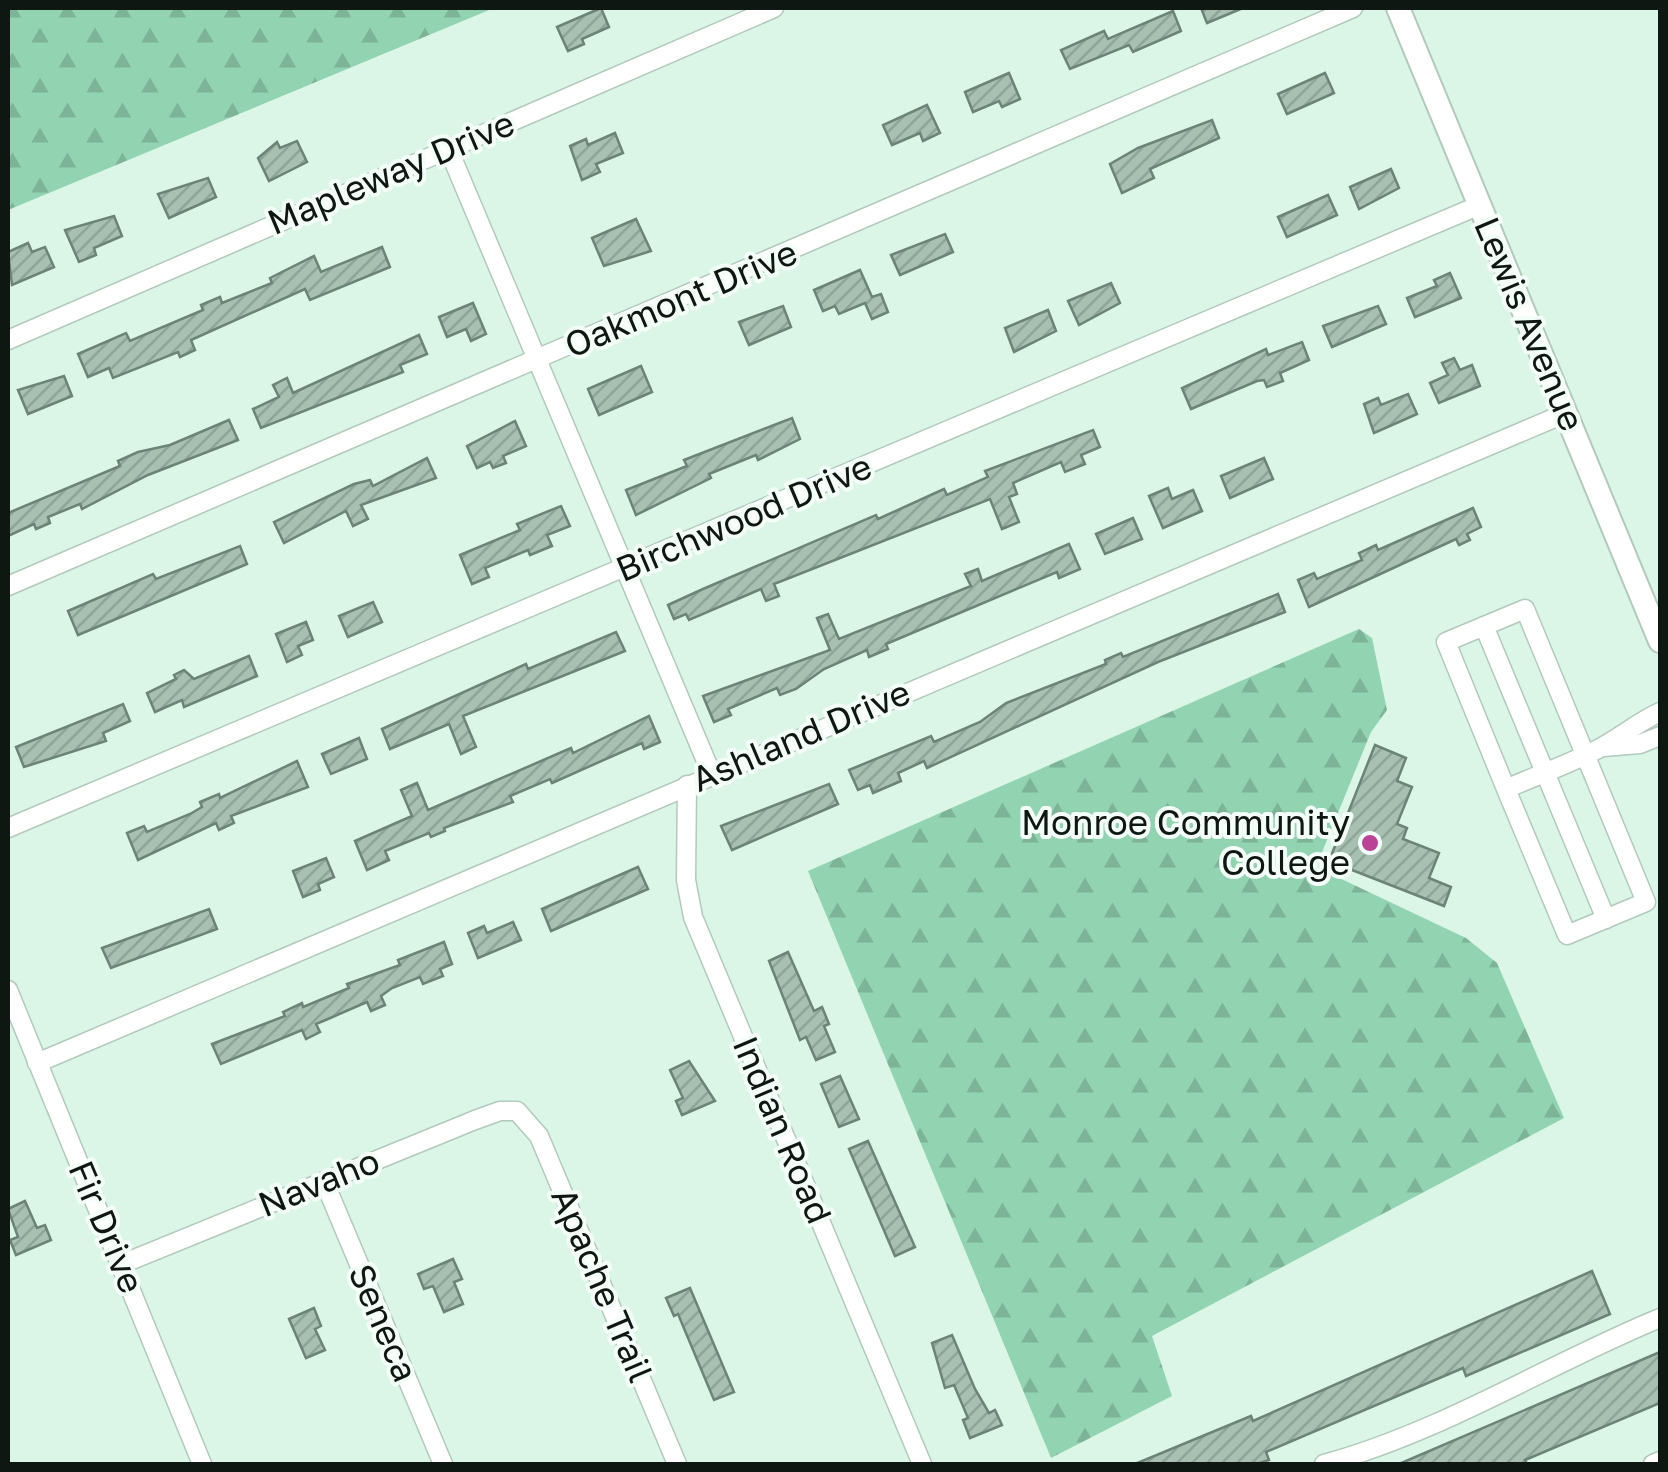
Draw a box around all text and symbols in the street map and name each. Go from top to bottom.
street label: Mapleway Drive [261,101,520,243]
street label: Lewis Avenue [1466,210,1594,437]
street label: Oakmont Drive [558,230,803,366]
street label: Birchwood Drive [610,444,878,590]
street label: Ashland Drive [685,670,916,800]
place label: Monroe Community College [1021,801,1350,883]
marker: Monroe Community College [1359,832,1381,854]
street label: Indian Road [725,1030,841,1230]
street label: Navaho [252,1139,385,1225]
street label: Fir Drive [60,1154,153,1299]
street label: Apache Trail [543,1181,663,1388]
street label: Seneca [340,1258,427,1388]

